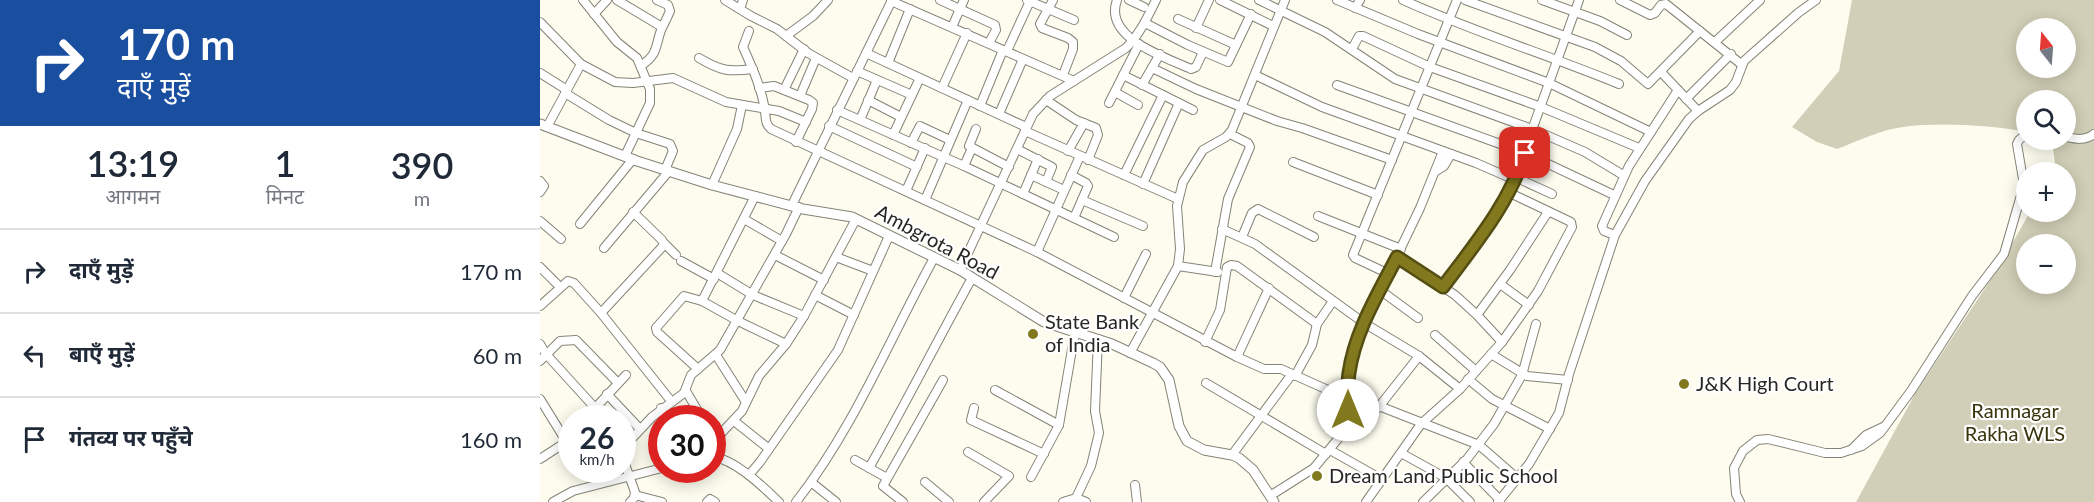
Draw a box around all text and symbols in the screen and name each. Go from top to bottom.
north arrow [2016,18,2076,78]
map controls [2016,18,2076,294]
text: 170 m [117,19,235,69]
icon: right [18,24,96,102]
text: दाएँ मुड़ें [117,70,191,103]
button: search [2016,90,2076,150]
pin [1499,127,1550,178]
icon: arrive [1508,136,1541,169]
text: 13:19 [87,141,179,185]
text: 1 [275,141,295,185]
text: 390 [391,143,453,187]
button: + [2016,162,2076,222]
text: आगमन [106,184,160,208]
text: मिनट [266,184,304,208]
text: m [414,186,430,210]
street label: Ambgrota Road [872,199,1003,284]
button: − [2016,234,2076,294]
icon: right [18,255,51,288]
text: दाएँ मुड़ें [69,256,133,283]
text: 170 m [460,258,522,285]
place label: State Bank of India [1045,309,1140,356]
marker: State Bank of India [1026,327,1040,341]
icon: left [18,339,51,372]
text: बाएँ मुड़ें [69,340,135,367]
text: 60 m [473,342,522,369]
place label: J&K High Court [1696,371,1834,395]
marker: J&K High Court [1677,377,1691,391]
position arrow [1316,378,1380,442]
park label: Ramnagar Rakha WLS [1965,398,2065,445]
speed limit sign: 30 [648,405,726,483]
text: 26 [580,419,614,455]
icon: arrive [18,423,51,456]
text: गंतव्य पर पहुँचे [69,424,193,451]
text: 160 m [460,426,522,453]
text: km/h [579,450,615,468]
place label: Dream Land Public School [1329,463,1558,487]
marker: Dream Land Public School [1310,469,1324,483]

